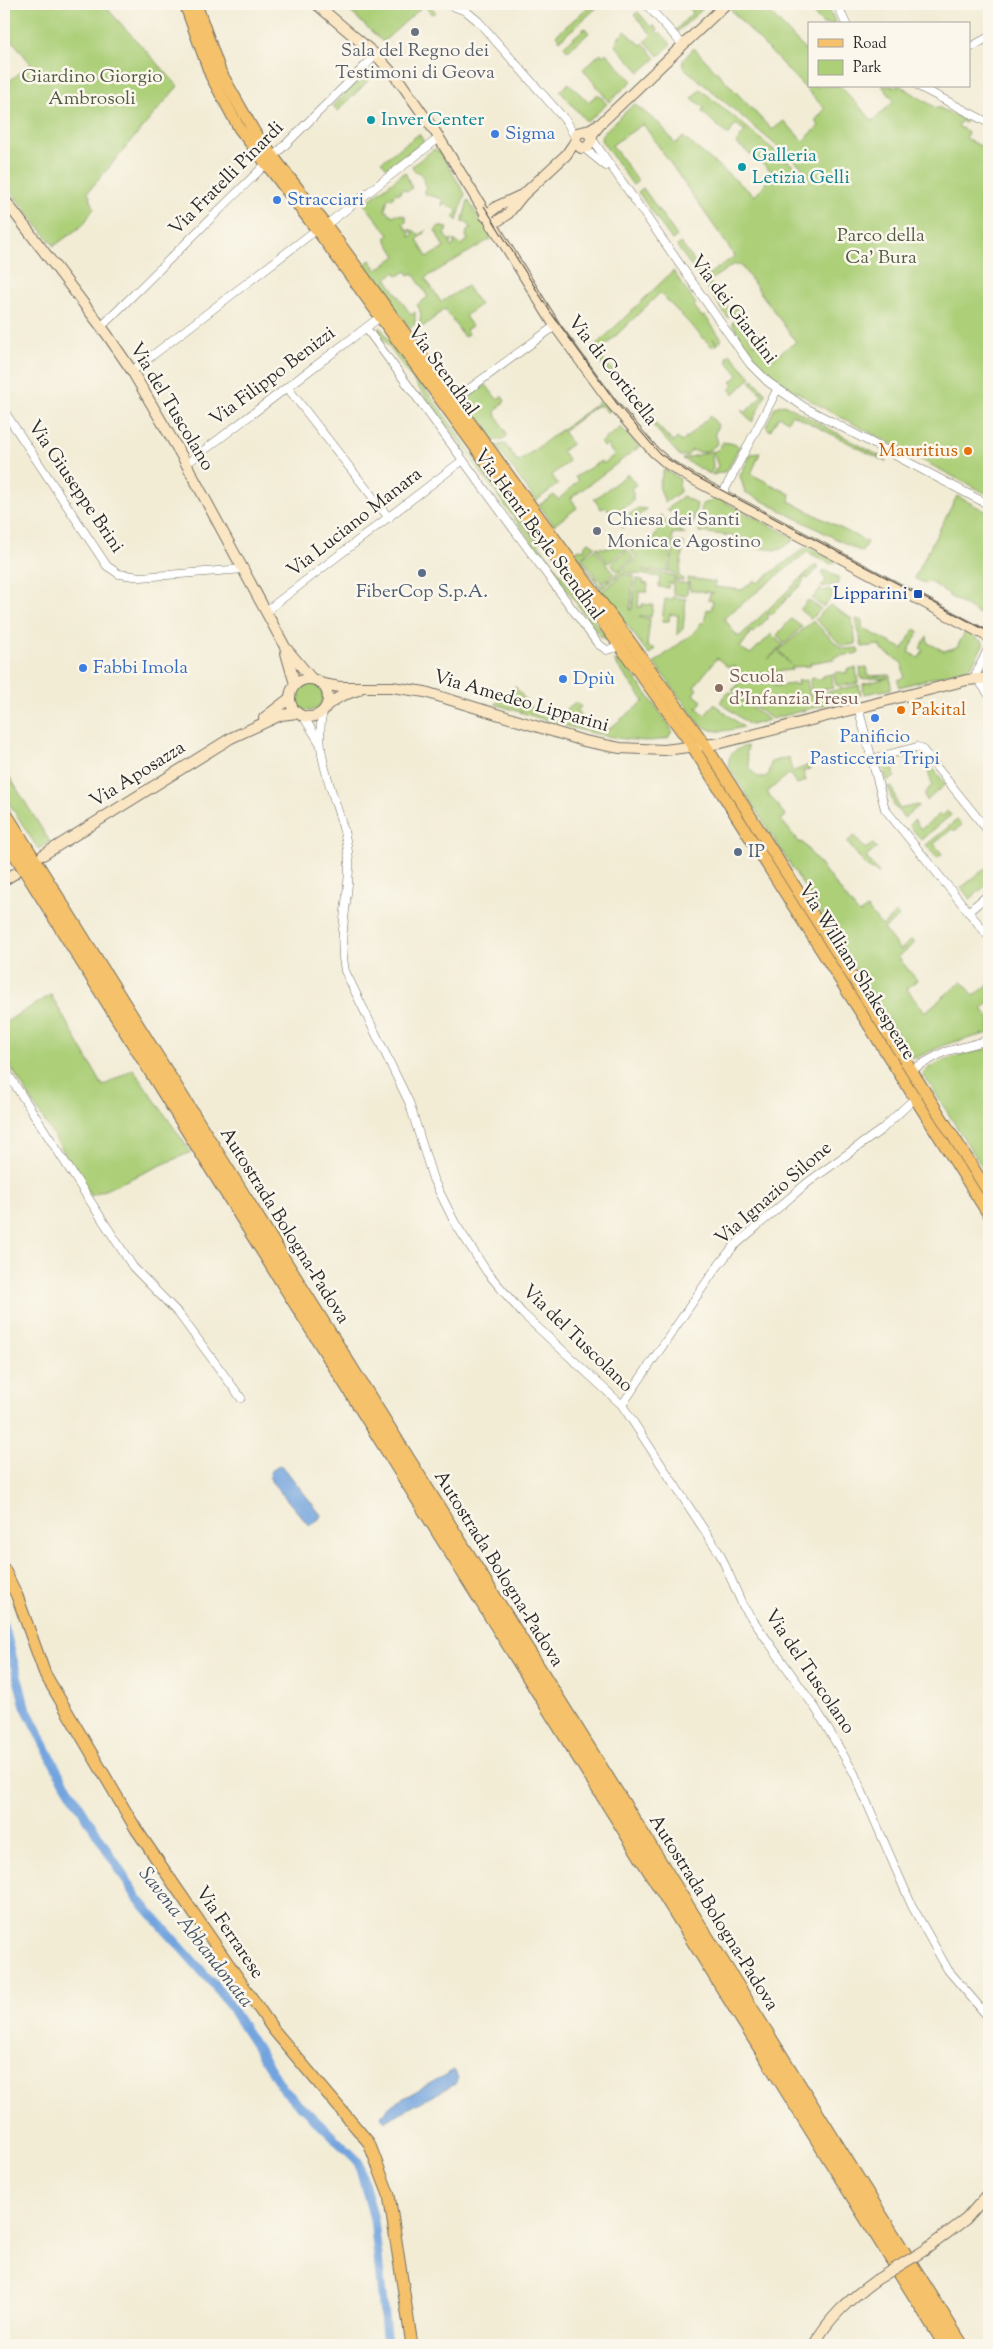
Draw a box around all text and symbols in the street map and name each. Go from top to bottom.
legend [808,22,970,88]
marker: Sala del Regno dei Testimoni di Geova [409,26,421,38]
text: Road [853,34,887,55]
place label: Sala del Regno dei Testimoni di Geova [335,38,495,87]
text: Park [853,58,882,79]
park label: Giardino Giorgio Ambrosoli [21,64,163,113]
place label: Inver Center [381,107,484,134]
marker: Inver Center [365,114,377,126]
street label: Via Fratelli Pinardi [164,116,290,242]
place label: Sigma [505,121,556,148]
marker: Sigma [489,128,501,140]
place label: Galleria Letizia Gelli [752,143,850,192]
marker: Galleria Letizia Gelli [736,161,748,173]
place label: Stracciari [287,187,364,214]
marker: Stracciari [271,194,283,206]
park label: Parco della Ca' Bura [837,223,925,272]
street label: Via dei Giardini [683,250,783,370]
street label: Via di Corticella [560,310,664,432]
street label: Via Stendhal [400,320,484,422]
street label: Via Filippo Benizzi [204,321,342,433]
street label: Via del Tuscolano [122,338,220,476]
street label: Via Giuseppe Brini [20,415,130,559]
place label: Mauritius [878,438,958,465]
street label: Via Henri Beyle Stendhal [467,444,609,626]
marker: Mauritius [962,445,974,457]
street label: Via Luciano Manara [282,461,428,584]
place label: Chiesa dei Santi Monica e Agostino [607,507,761,556]
marker: Chiesa dei Santi Monica e Agostino [591,525,603,537]
marker: FiberCop S.p.A. [416,567,428,579]
place label: FiberCop S.p.A. [356,579,488,606]
place label: Lipparini [833,581,908,608]
marker: Lipparini [912,588,924,600]
place label: Fabbi Imola [93,655,188,682]
marker: Fabbi Imola [77,662,89,674]
street label: Via Amedeo Lipparini [430,664,612,740]
place label: Scuola d'Infanzia Fresu [729,664,859,713]
place label: Dpiù [573,666,615,693]
marker: Dpiù [557,673,569,685]
marker: Scuola d'Infanzia Fresu [713,682,725,694]
place label: Pakital [911,697,966,724]
marker: Pakital [895,704,907,716]
marker: Panificio Pasticceria Tripi [869,712,881,724]
place label: Panificio Pasticceria Tripi [810,724,940,773]
street label: Via Aposazza [85,735,191,815]
place label: IP [748,839,765,866]
marker: IP [732,846,744,858]
street label: Via William Shakespeare [791,878,922,1066]
street label: Autostrada Bologna-Padova [212,1123,356,1330]
street label: Via Ignazio Silone [710,1136,838,1252]
street label: Via del Tuscolano [515,1279,639,1399]
street label: Autostrada Bologna-Padova [426,1466,570,1673]
street label: Via del Tuscolano [757,1604,861,1740]
street label: Autostrada Bologna-Padova [641,1810,785,2017]
water label: Savena Abbandonata [131,1861,259,2015]
street label: Via Ferrarese [188,1881,270,1985]

